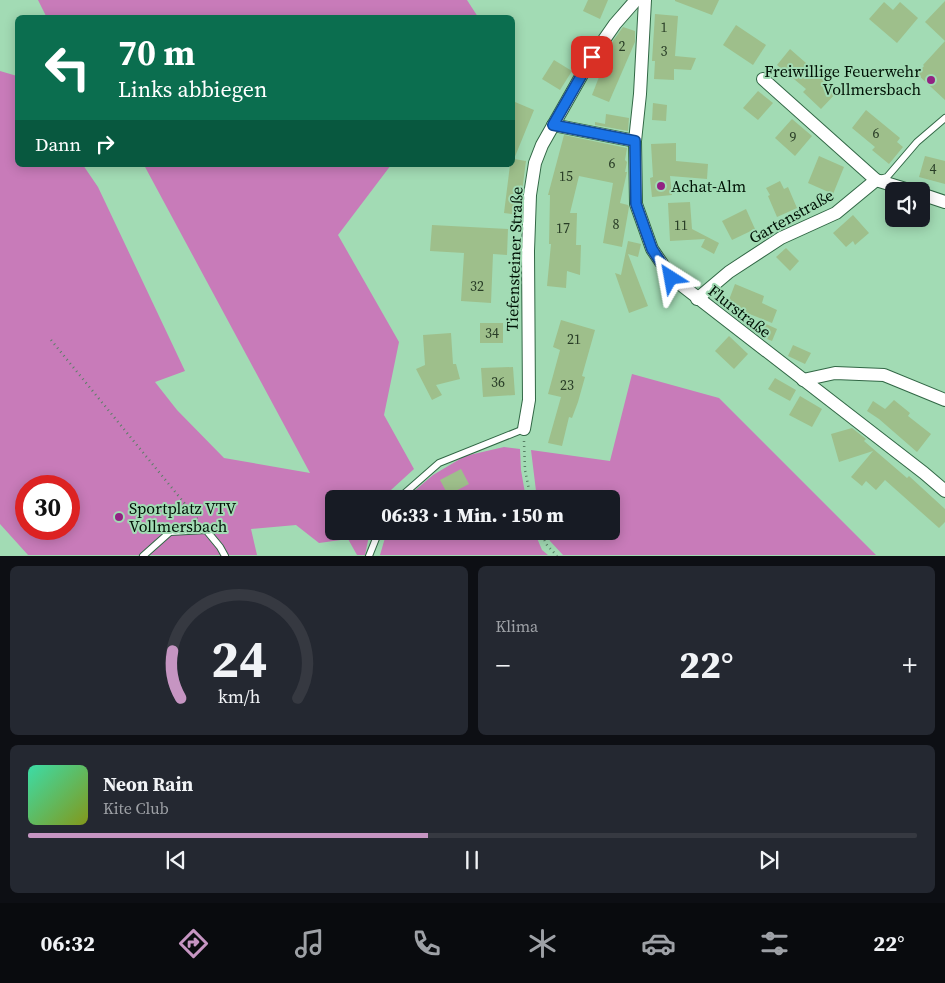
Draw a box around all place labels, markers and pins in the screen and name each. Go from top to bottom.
pin [571,36,613,78]
place label: Freiwillige Feuerwehr Vollmersbach [764,60,921,100]
marker: Freiwillige Feuerwehr Vollmersbach [925,74,937,86]
place label: Achat-Alm [671,175,746,197]
marker: Achat-Alm [655,180,667,192]
place label: Sportplatz VTV Vollmersbach [129,497,237,537]
marker: Sportplatz VTV Vollmersbach [113,511,125,523]

